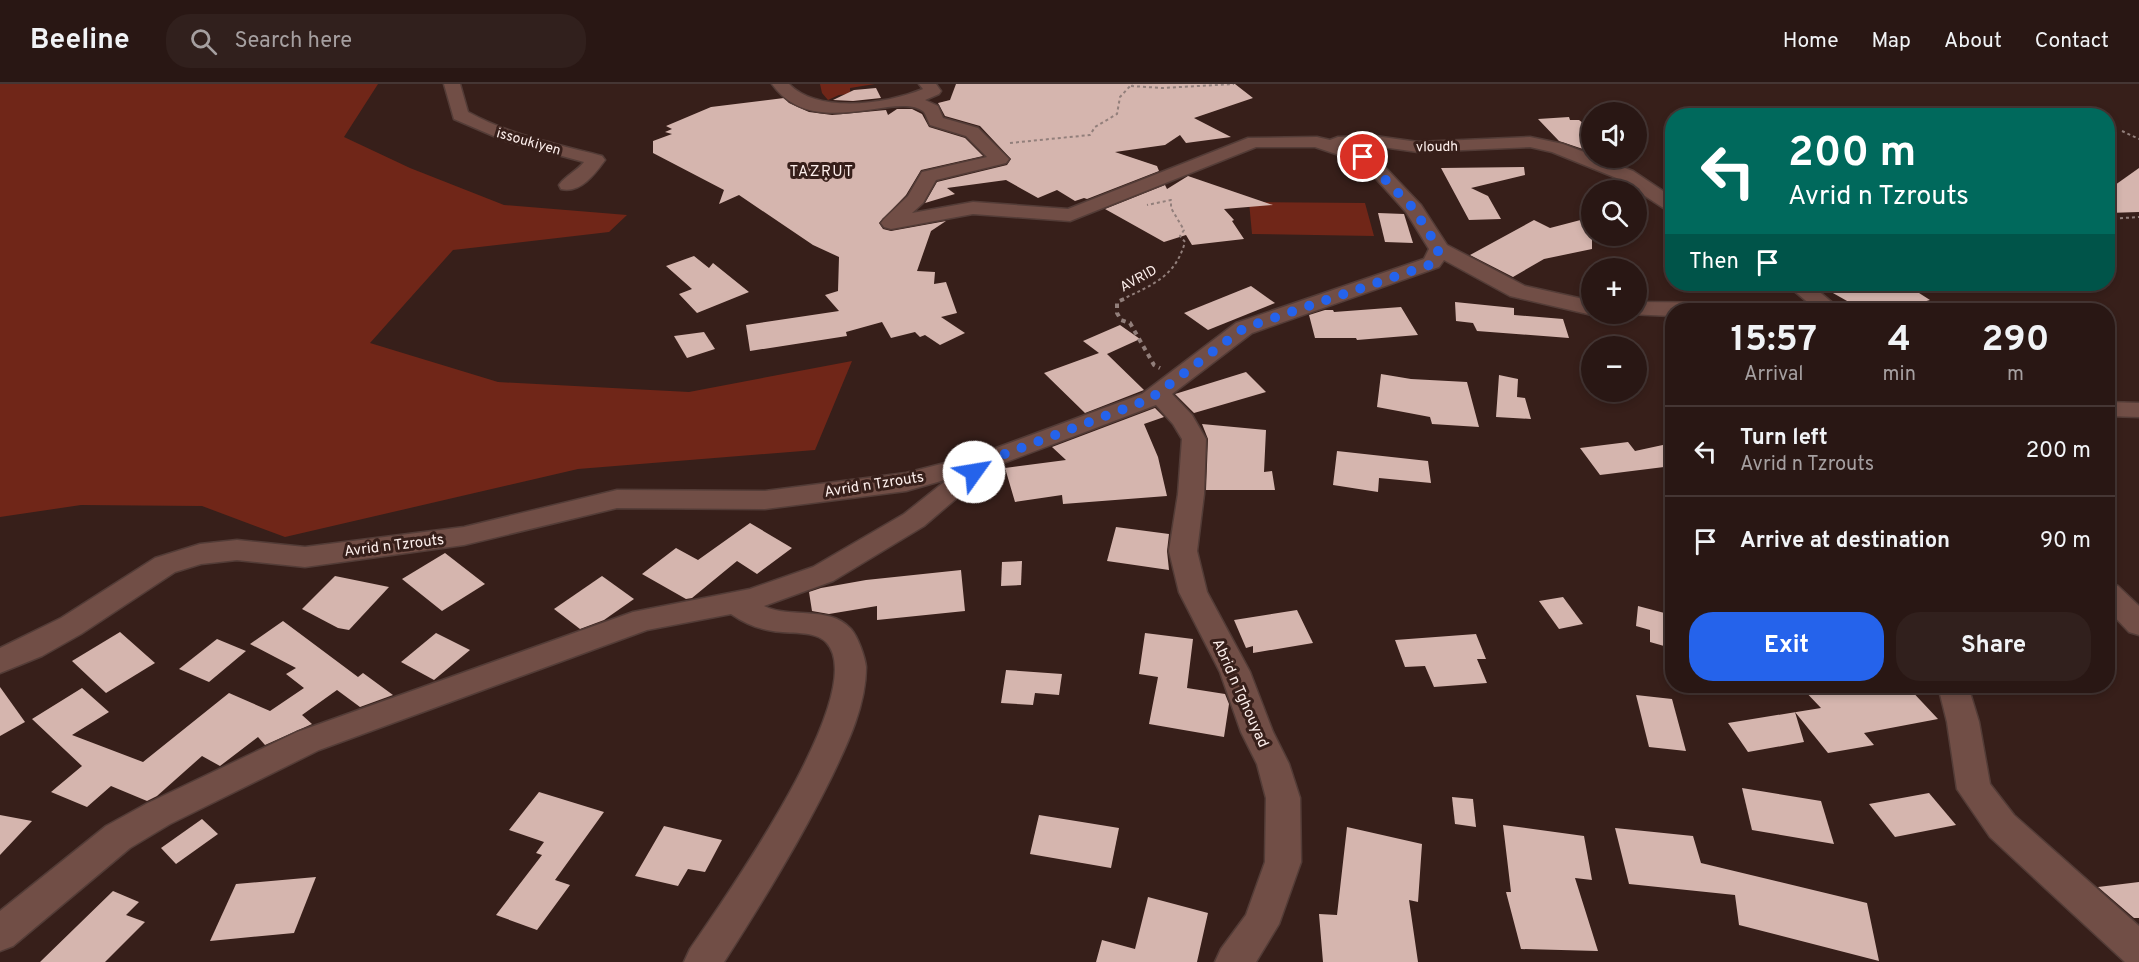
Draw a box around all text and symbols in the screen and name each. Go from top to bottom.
search box [166,14,586,68]
text: Beeline [30,23,130,59]
icon: search [187,25,220,58]
text: Search here [235,28,352,55]
text: Home [1783,28,1839,55]
text: Map [1872,28,1911,55]
text: About [1944,28,2002,55]
text: Contact [2035,28,2109,55]
map controls [1581,102,1647,402]
button: sound [1581,102,1647,168]
street label: issoukiyen [494,125,563,160]
text: 200 m [1788,128,1916,181]
pin [1337,131,1388,182]
icon: left [1689,132,1767,210]
street label: vloudh [1416,139,1458,156]
icon: arrive [1346,140,1379,173]
district label: TAZṚUT [790,163,854,182]
button: search [1581,180,1647,246]
text: Avrid n Tzrouts [1788,180,1969,214]
icon: arrive [1751,246,1784,279]
text: Then [1689,249,1739,276]
button: + [1581,258,1647,324]
street label: AVRID [1117,262,1160,296]
text: 15:57 [1731,318,1817,364]
text: 4 [1888,318,1911,364]
text: 290 [1981,318,2049,364]
button: − [1581,336,1647,402]
text: Arrival [1744,362,1804,388]
text: min [1883,362,1916,388]
text: m [2007,362,2024,388]
text: Turn left [1740,425,1828,452]
icon: left [1689,435,1722,468]
text: 200 m [2026,438,2091,465]
position arrow [942,440,1006,504]
text: Avrid n Tzrouts [1740,452,1874,478]
street label: Avrid n Tzrouts [823,468,925,503]
icon: arrive [1689,525,1722,558]
text: Arrive at destination [1740,528,1950,555]
text: 90 m [2040,528,2091,555]
street label: Avrid n Tzrouts [343,531,445,562]
button: Exit [1689,612,1884,681]
button: Share [1896,612,2091,681]
street label: Abrid n Tghouyad [1207,636,1272,751]

